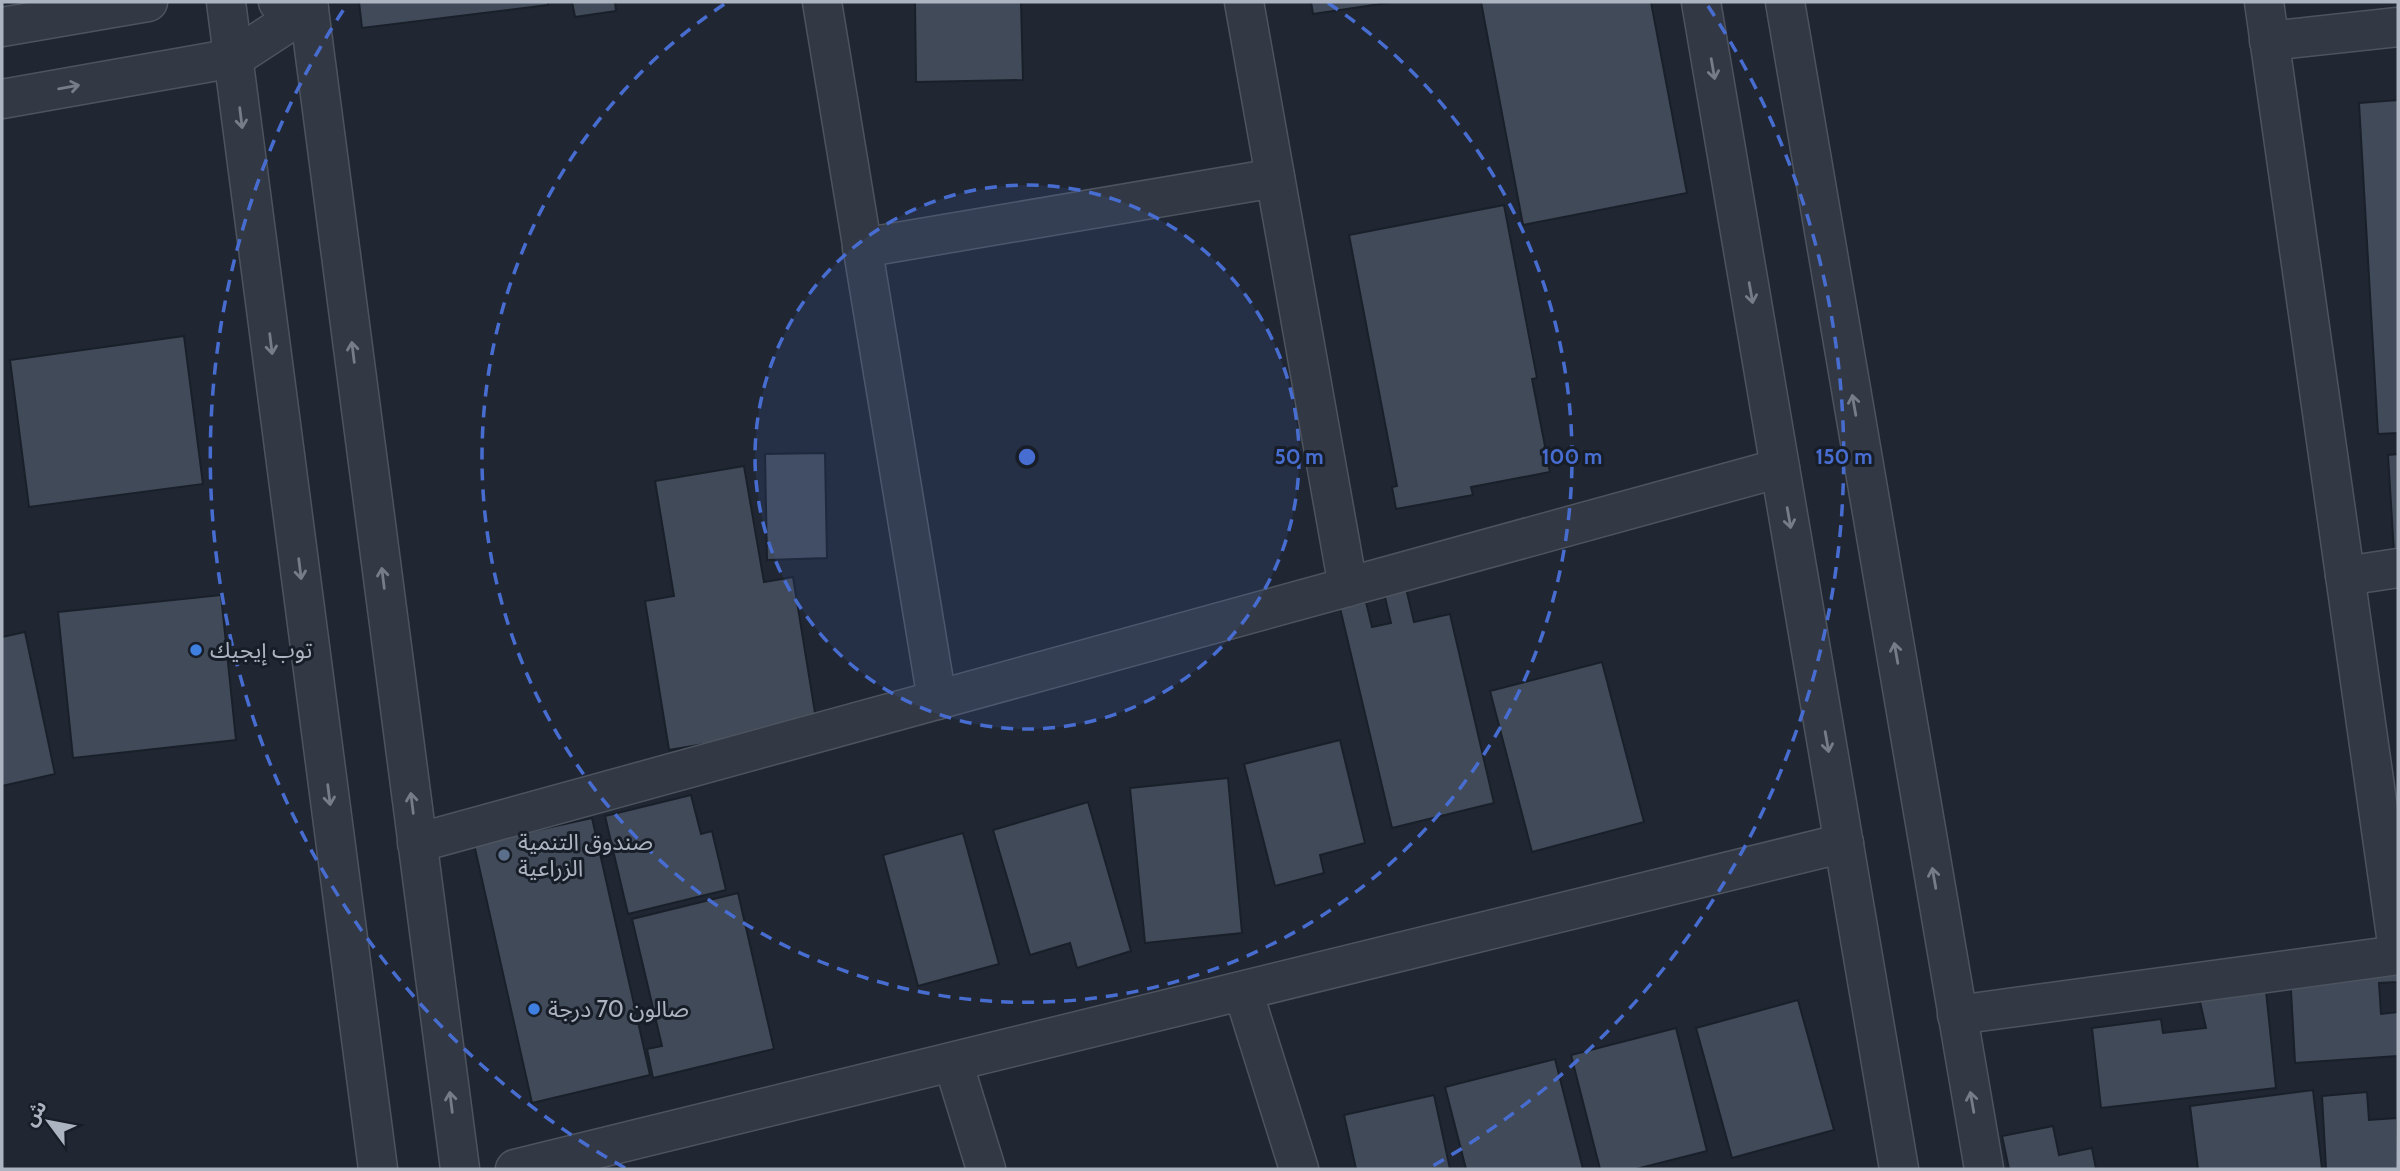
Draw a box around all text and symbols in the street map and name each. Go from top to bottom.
one-way arrow [1707,57,1720,80]
one-way arrow [57,80,80,93]
one-way arrow [235,106,248,129]
one-way arrow [1745,281,1758,304]
one-way arrow [264,332,277,354]
one-way arrow [347,341,360,364]
one-way arrow [1847,394,1860,417]
text: 50 m [1274,444,1324,469]
text: 100 m [1542,444,1602,469]
text: 150 m [1816,444,1872,469]
centre of rings [1015,445,1039,469]
one-way arrow [1783,506,1796,529]
one-way arrow [293,557,306,580]
one-way arrow [376,567,389,589]
place label: توب إيجيك [210,636,313,666]
marker: توب إيجيك [188,642,204,658]
one-way arrow [1889,642,1902,665]
one-way arrow [1821,730,1834,753]
one-way arrow [323,783,336,806]
one-way arrow [405,792,418,815]
place label: صندوق التنمية الزراعية [518,828,653,882]
marker: صندوق التنمية الزراعية [496,847,512,863]
one-way arrow [1927,867,1940,890]
place label: صالون 70 درجة [548,995,689,1023]
marker: صالون 70 درجة [526,1001,542,1017]
north arrow [14,1087,84,1157]
one-way arrow [445,1091,458,1113]
one-way arrow [1965,1091,1978,1114]
text: ش [18,1096,52,1130]

